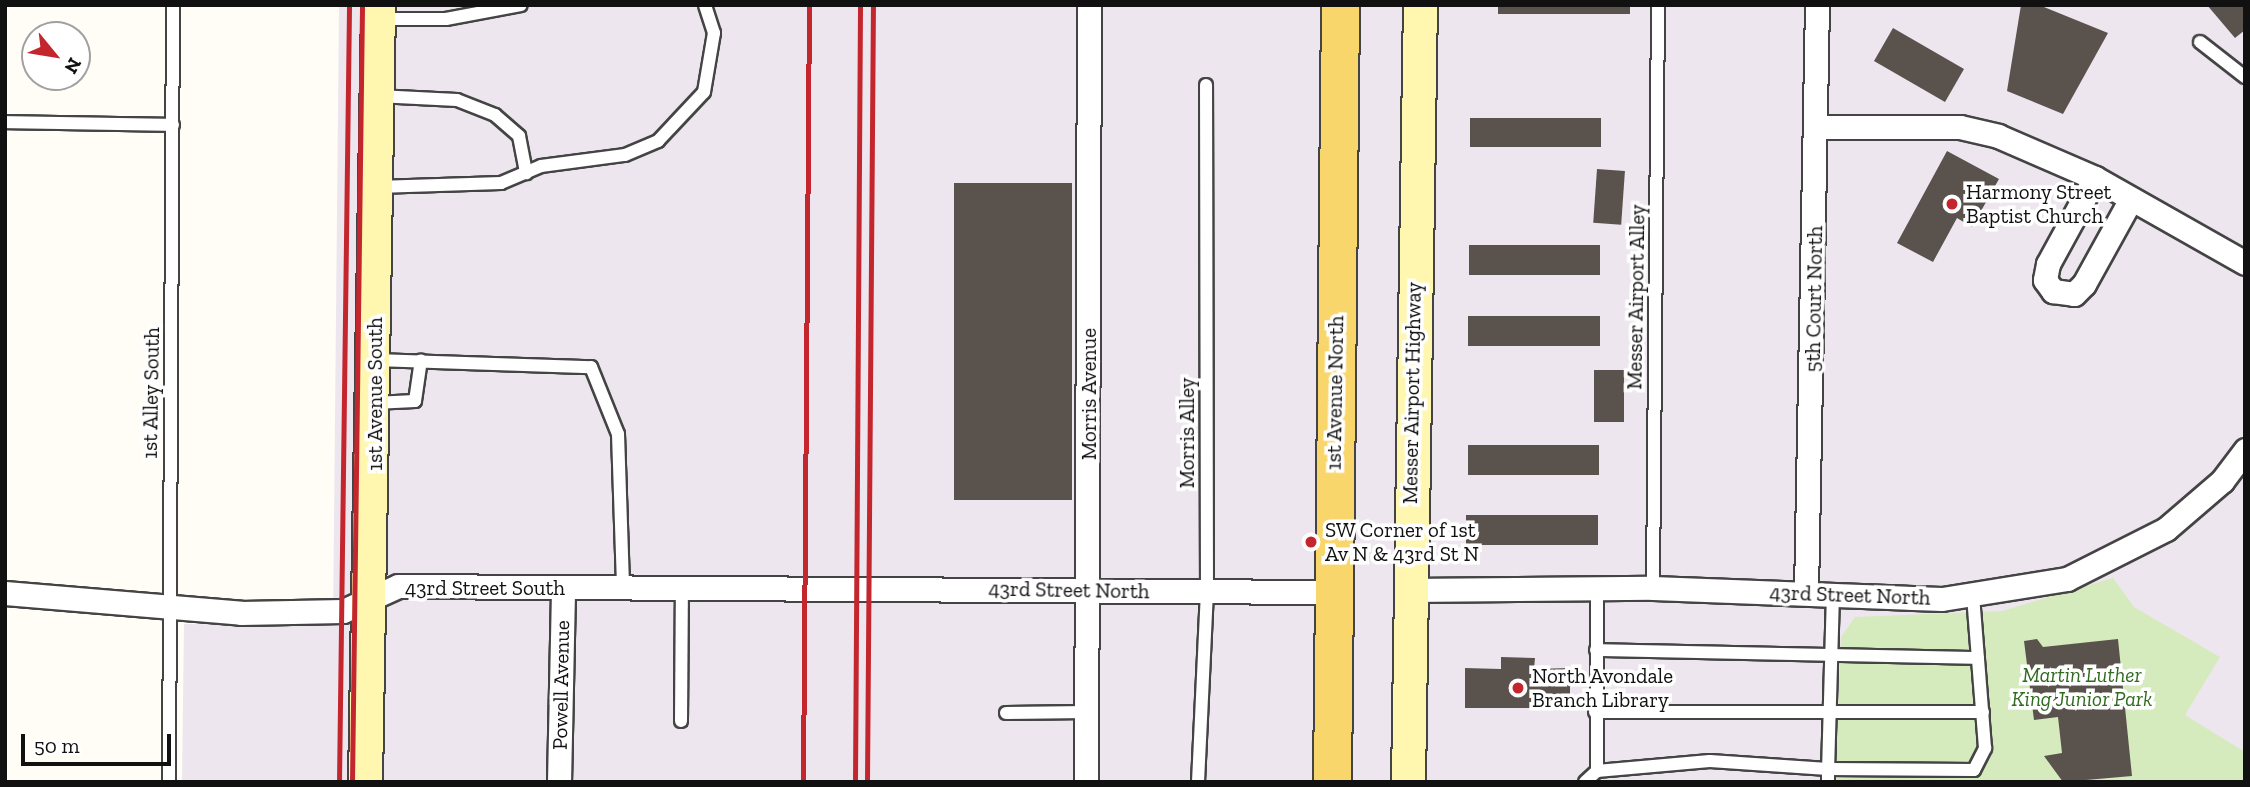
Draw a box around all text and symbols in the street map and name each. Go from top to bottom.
north arrow [21,21,91,91]
text: N [59,54,86,78]
place label: Harmony Street Baptist Church [1966,179,2112,229]
marker: Harmony Street Baptist Church [1944,196,1960,212]
street label: Messer Airport Alley [1622,203,1650,391]
street label: 5th Court North [1800,225,1828,373]
street label: Messer Airport Highway [1397,281,1427,505]
street label: 1st Avenue North [1321,315,1349,471]
street label: 1st Avenue South [362,317,388,471]
street label: 1st Alley South [137,326,165,460]
street label: Morris Avenue [1076,328,1102,460]
street label: Morris Alley [1174,377,1200,489]
place label: SW Corner of 1st Av N & 43rd St N [1325,517,1479,567]
marker: SW Corner of 1st Av N & 43rd St N [1303,534,1319,550]
street label: 43rd Street South [405,575,565,601]
street label: 43rd Street North [988,576,1150,604]
street label: 43rd Street North [1769,580,1931,610]
street label: Powell Avenue [547,620,575,750]
park label: Martin Luther King Junior Park [2011,662,2153,712]
place label: North Avondale Branch Library [1532,663,1674,713]
marker: North Avondale Branch Library [1510,680,1526,696]
scale bar [24,720,175,764]
text: 50 m [34,733,80,758]

